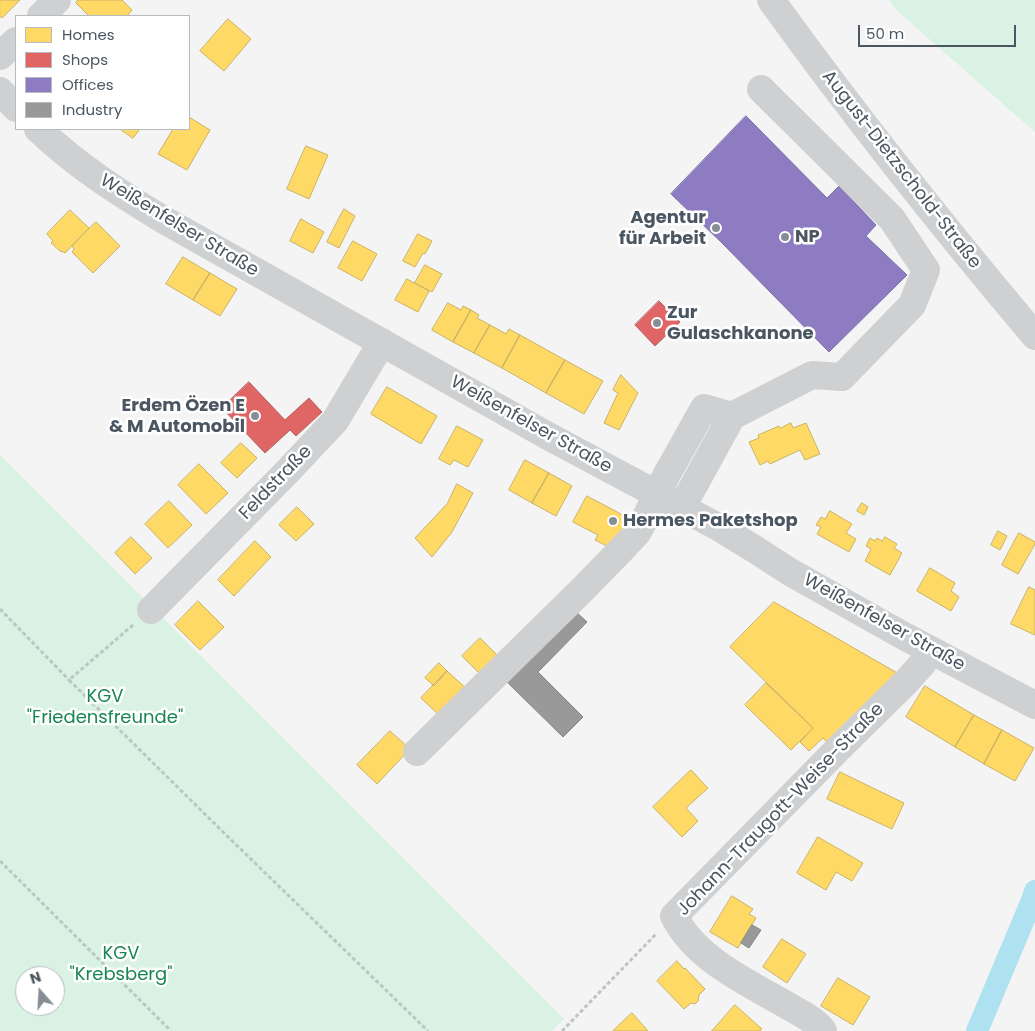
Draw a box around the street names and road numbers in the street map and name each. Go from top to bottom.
street label: August-Dietzschold-Straße [817,67,985,273]
street label: Weißenfelser Straße [96,170,262,282]
street label: Weißenfelser Straße [447,372,615,478]
street label: Feldstraße [235,441,317,525]
street label: Weißenfelser Straße [800,570,968,676]
street label: Johann-Traugott-Weise-Straße [673,699,889,921]

